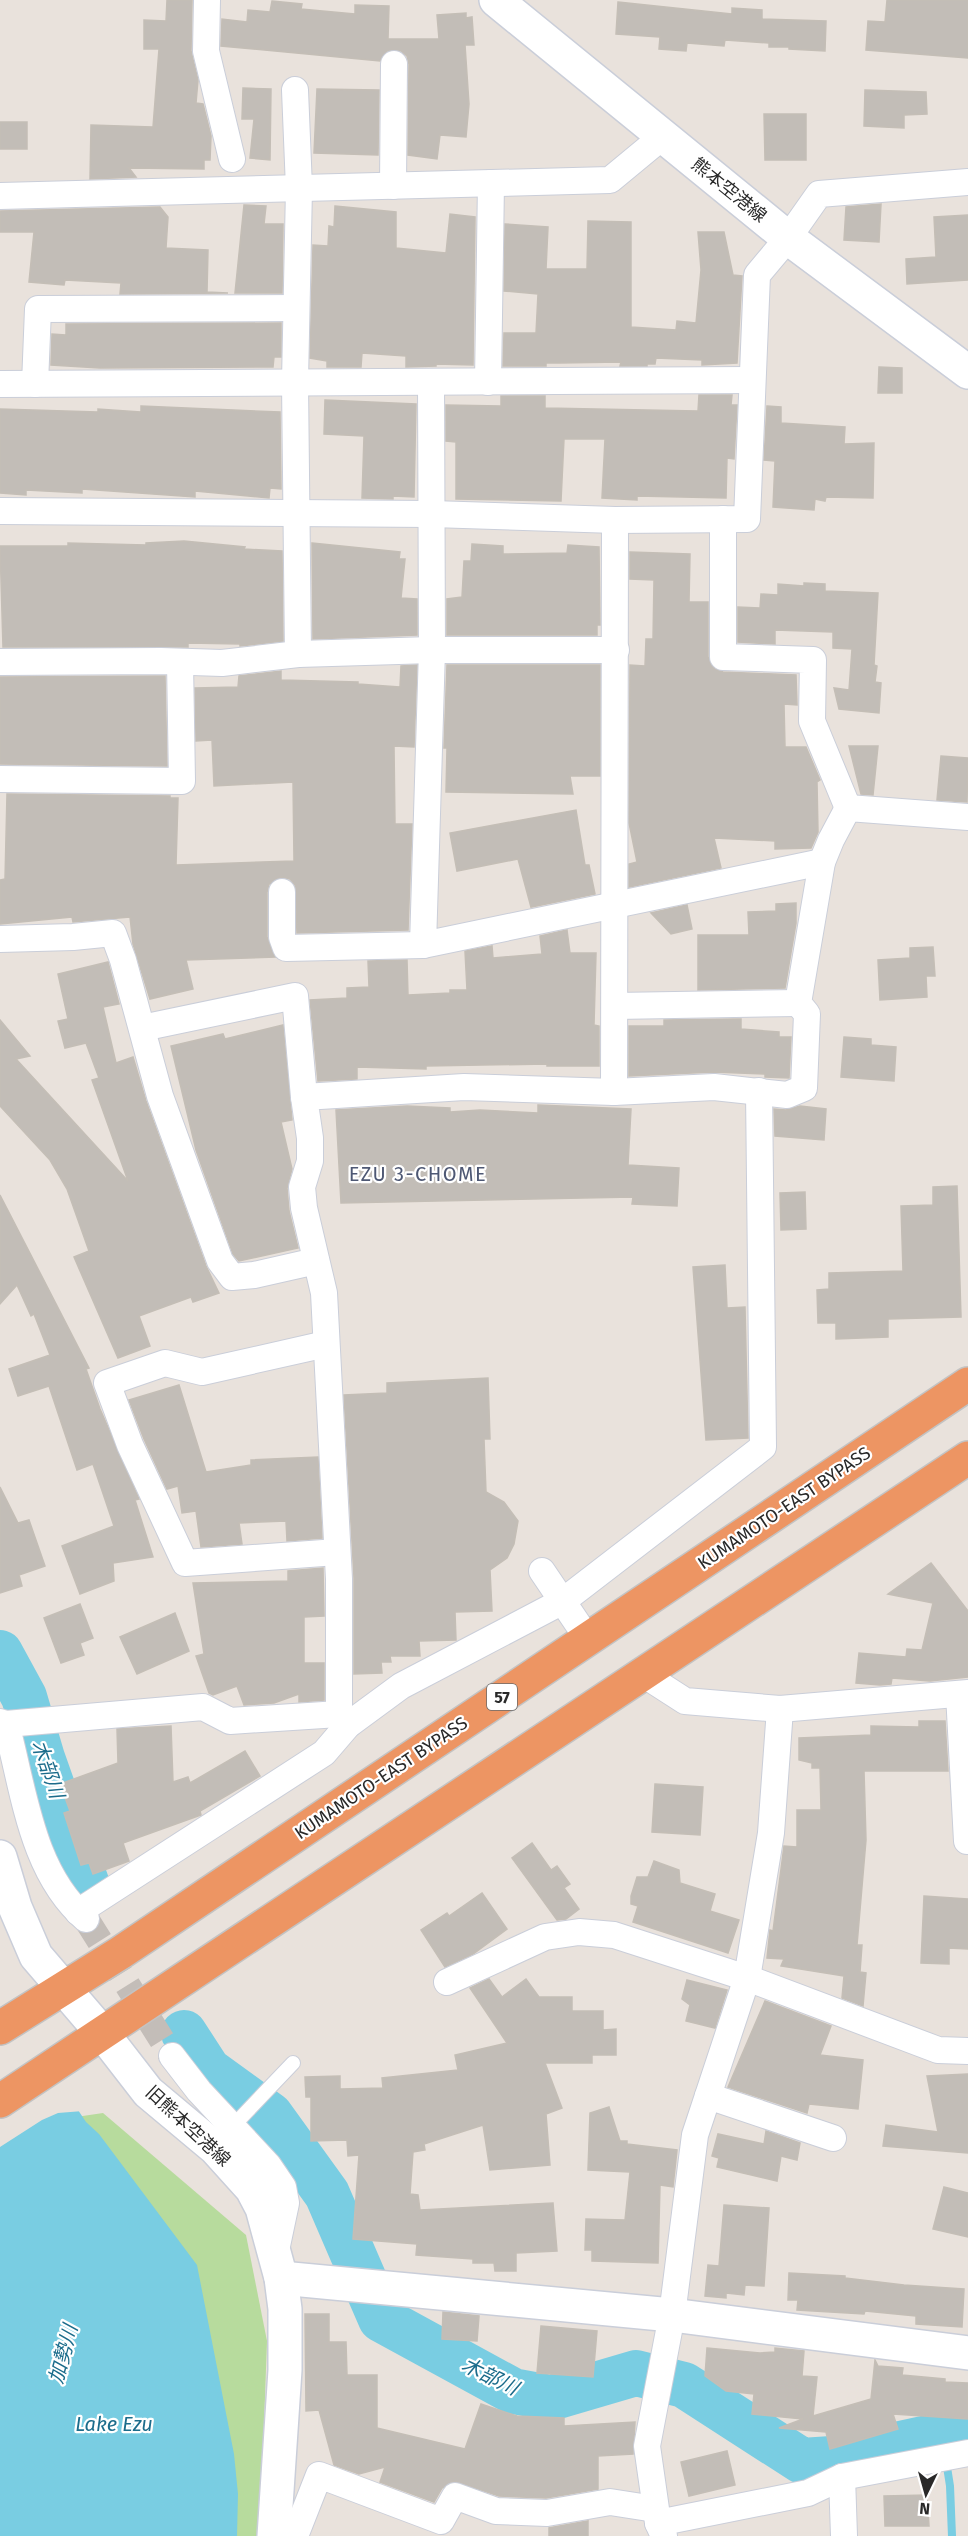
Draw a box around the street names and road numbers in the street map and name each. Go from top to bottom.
street label: 熊本空港線 [687,153,771,227]
street label: KUMAMOTO-EAST BYPASS [693,1442,875,1574]
road number: 57 [487,1684,517,1710]
street label: KUMAMOTO-EAST BYPASS [290,1712,472,1844]
street label: 旧熊本空港線 [141,2081,235,2171]

